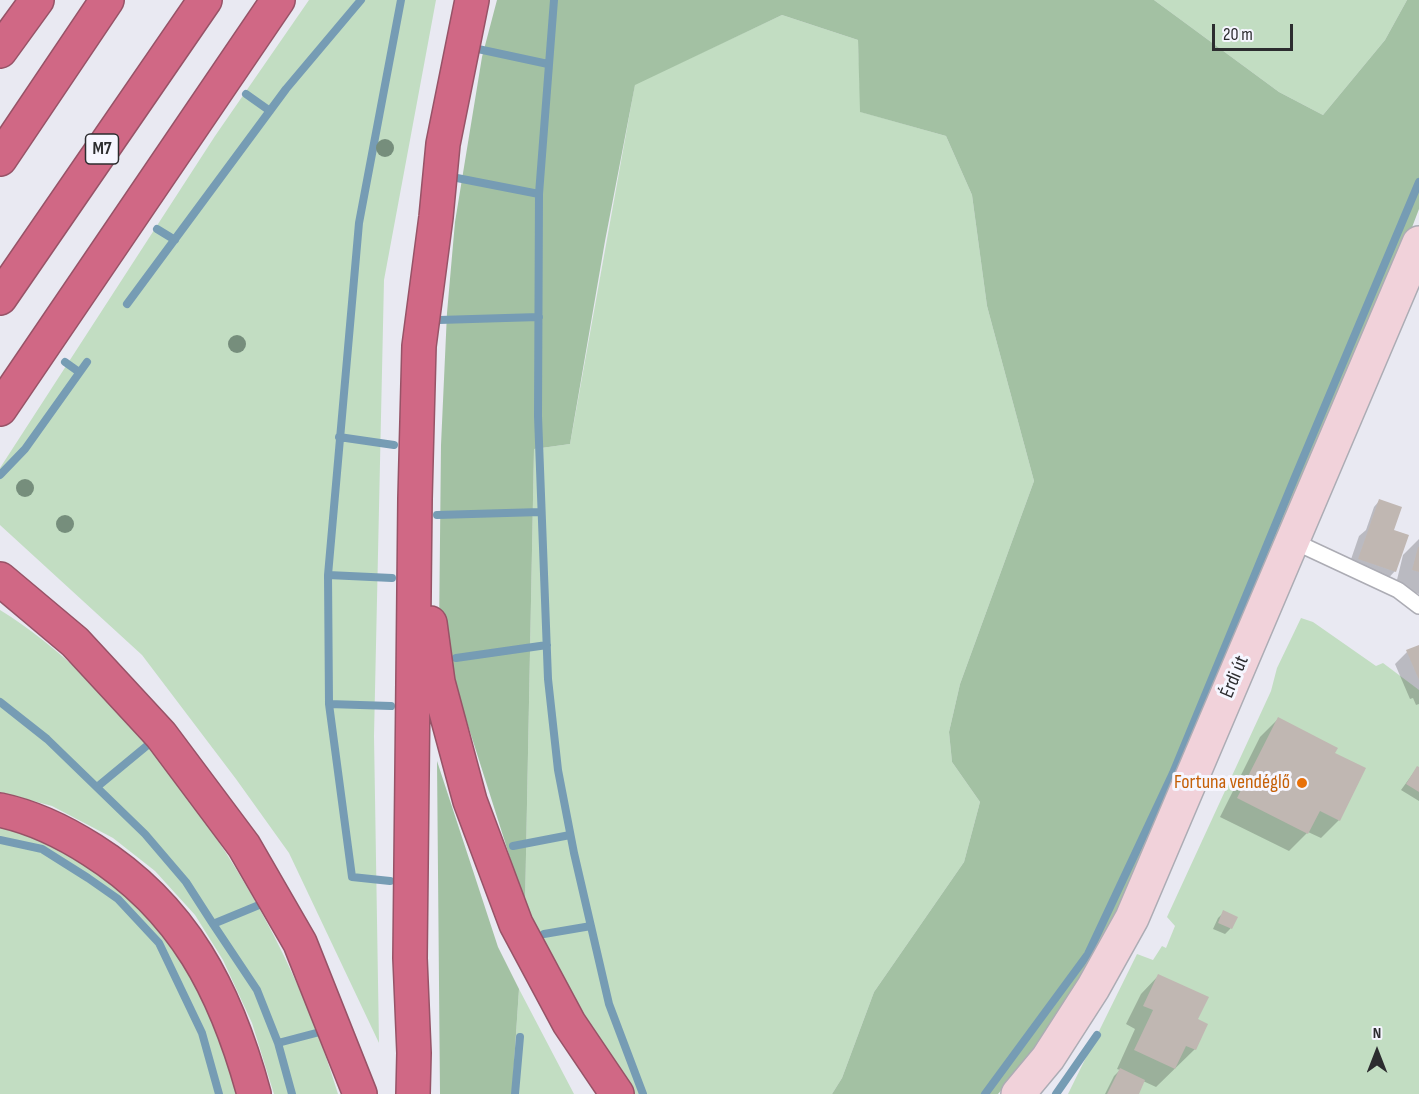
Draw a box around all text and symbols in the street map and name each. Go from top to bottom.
scale bar [1215,12,1296,50]
text: 20 m [1223,24,1253,45]
road number: M7 [86,134,118,164]
street label: Érdi út [1215,652,1255,702]
place label: Fortuna vendéglő [1174,771,1290,795]
marker: Fortuna vendéglő [1295,776,1309,790]
north arrow [1347,1022,1407,1082]
text: N [1373,1024,1381,1043]

